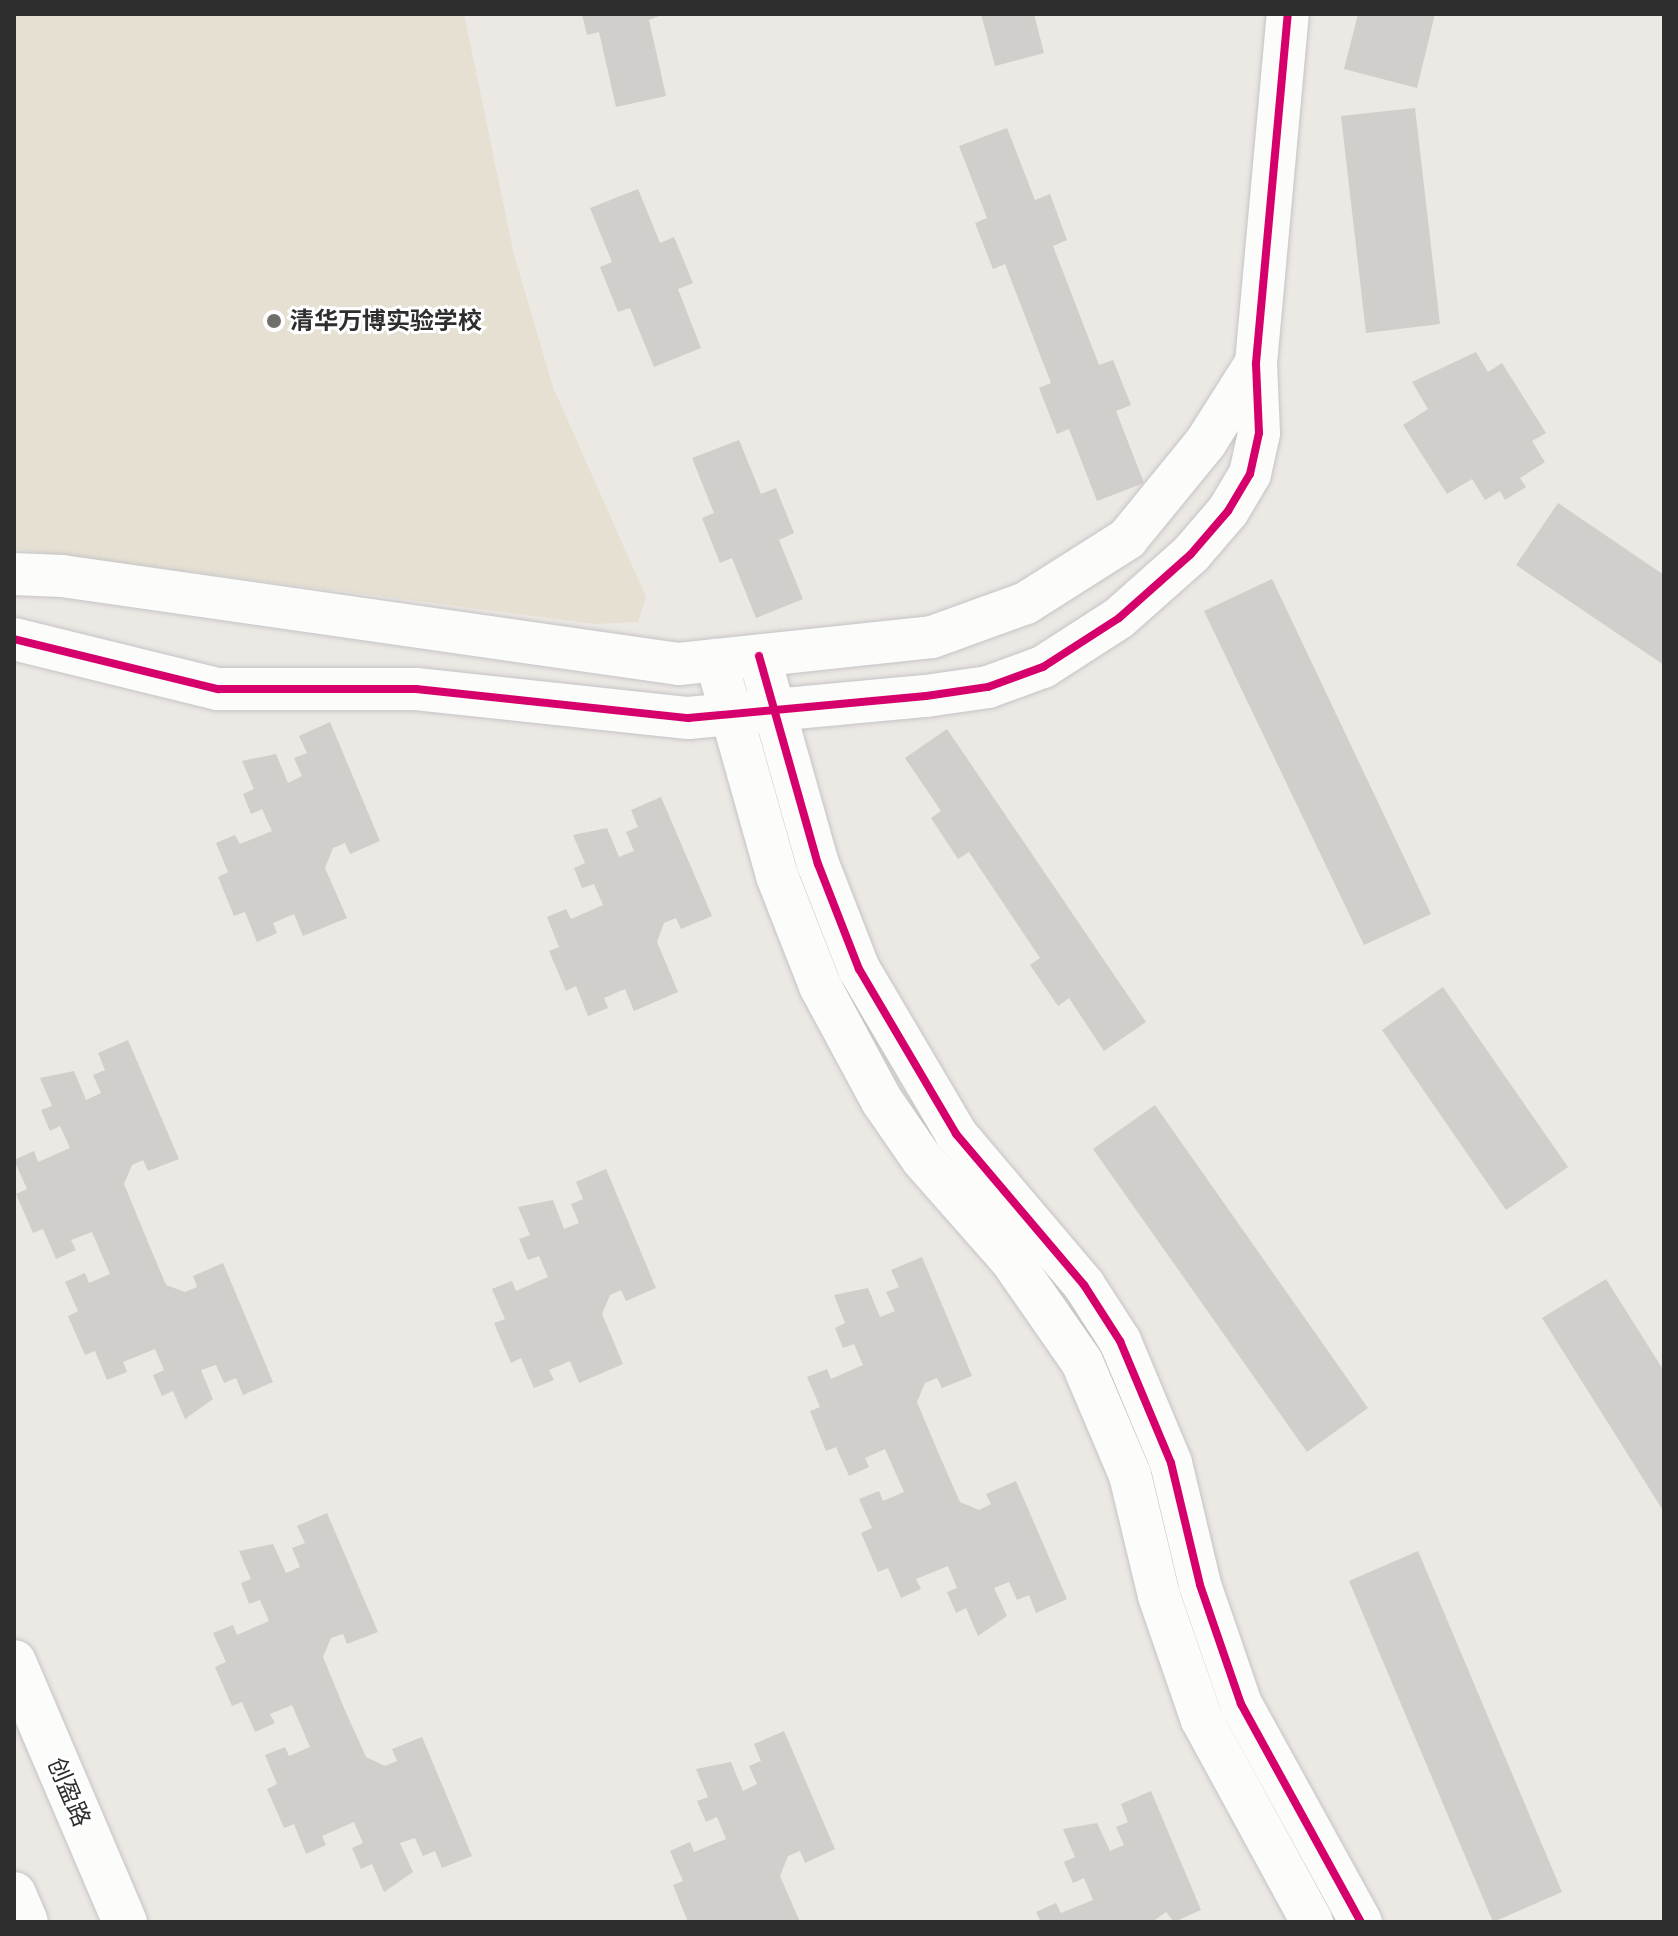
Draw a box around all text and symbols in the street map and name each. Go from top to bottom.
place label: 清华万博实验学校 [290,307,482,335]
marker: 清华万博实验学校 [265,312,283,330]
street label: 创盈路 [42,1753,96,1831]

